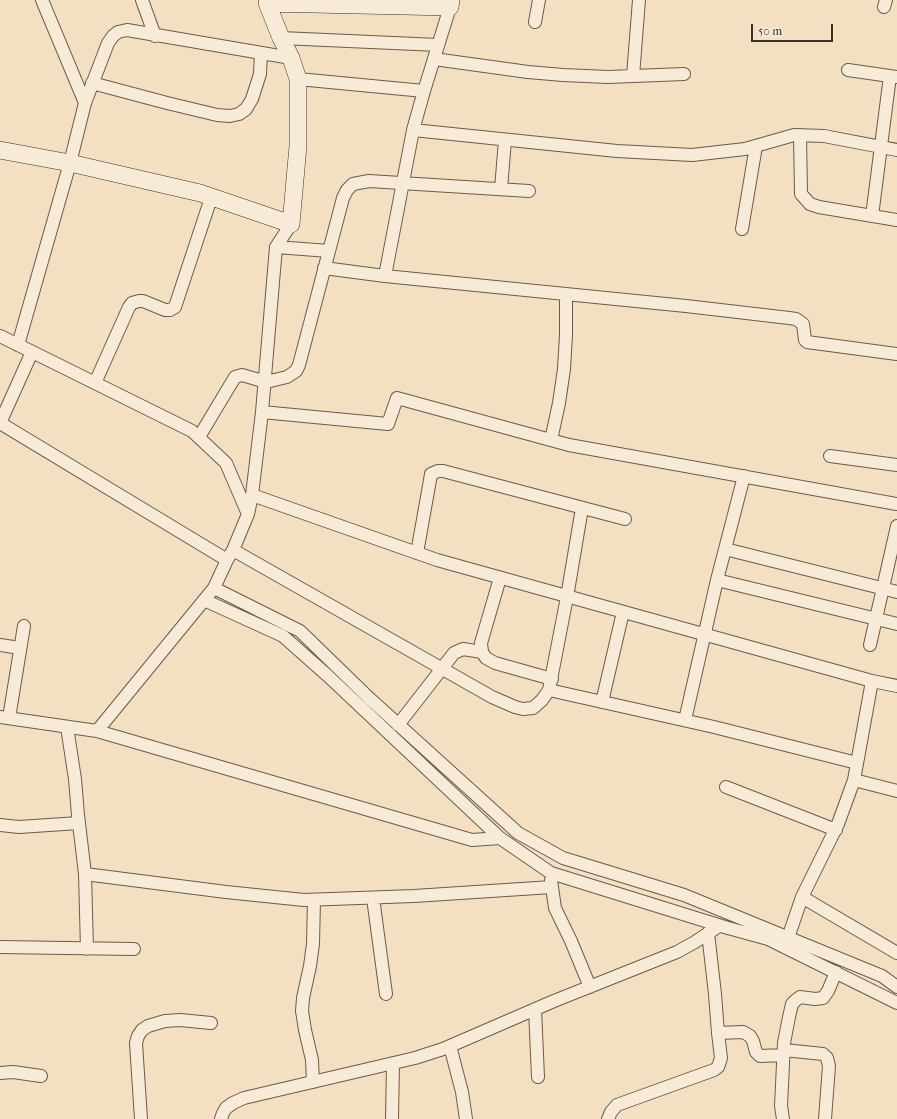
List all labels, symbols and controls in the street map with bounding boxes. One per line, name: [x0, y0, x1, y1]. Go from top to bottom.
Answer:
scale bar: [753, 16, 835, 42]
text: 50 m: [758, 24, 782, 38]

